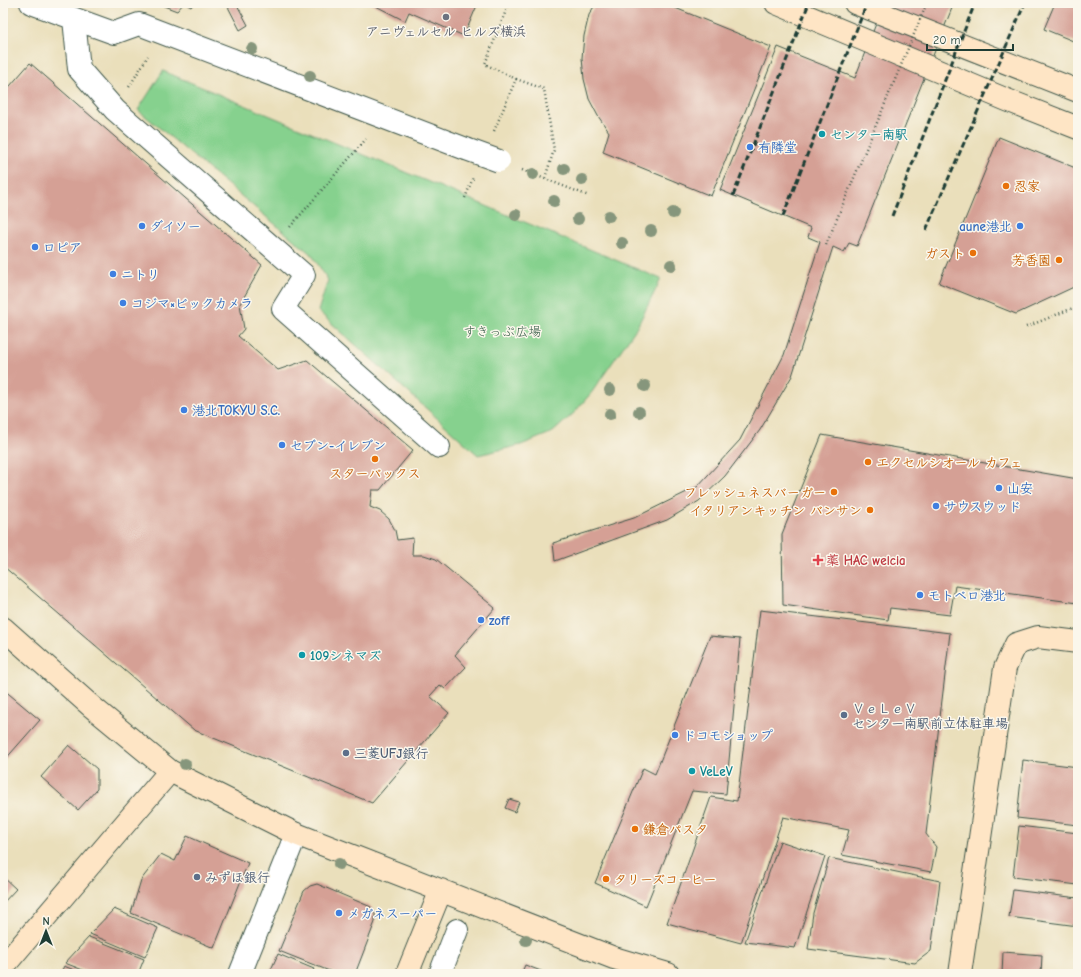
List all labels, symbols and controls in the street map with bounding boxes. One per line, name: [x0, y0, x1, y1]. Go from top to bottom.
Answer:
marker: アニヴェルセル ヒルズ横浜: [441, 12, 451, 22]
place label: アニヴェルセル ヒルズ横浜: [366, 24, 526, 39]
scale bar: [927, 26, 1013, 52]
text: 20 m: [933, 33, 961, 47]
place label: センター南駅: [830, 127, 908, 142]
marker: センター南駅: [817, 129, 827, 139]
place label: 有隣堂: [758, 140, 797, 155]
marker: 有隣堂: [745, 142, 755, 152]
place label: 忍家: [1014, 179, 1040, 194]
marker: 忍家: [1001, 181, 1011, 191]
place label: ダイソー: [150, 219, 201, 234]
place label: aune港北: [959, 219, 1012, 234]
marker: ダイソー: [137, 221, 147, 231]
marker: aune港北: [1015, 221, 1025, 231]
place label: ロピア: [43, 240, 82, 255]
marker: ロピア: [30, 242, 40, 252]
place label: ガスト: [925, 246, 965, 261]
marker: ガスト: [968, 248, 978, 258]
place label: 芳香園: [1012, 253, 1051, 268]
marker: 芳香園: [1054, 255, 1064, 265]
place label: ニトリ: [121, 267, 160, 282]
marker: ニトリ: [108, 269, 118, 279]
place label: コジマ×ビックカメラ: [131, 296, 253, 311]
marker: コジマ×ビックカメラ: [118, 298, 128, 308]
park label: すきっぷ広場: [463, 324, 541, 339]
place label: 港北TOKYU S.C.: [192, 403, 280, 418]
marker: 港北TOKYU S.C.: [179, 405, 189, 415]
place label: セブン-イレブン: [290, 438, 386, 453]
marker: セブン-イレブン: [277, 440, 287, 450]
marker: スターバックス: [370, 454, 380, 464]
place label: エクセルシオール カフェ: [876, 455, 1023, 470]
marker: エクセルシオール カフェ: [863, 457, 873, 467]
place label: スターバックス: [329, 466, 421, 481]
place label: 山安: [1007, 481, 1033, 496]
marker: 山安: [994, 483, 1004, 493]
place label: フレッシュネスバーガー: [684, 485, 826, 500]
marker: フレッシュネスバーガー: [829, 487, 839, 497]
place label: サウスウッド: [944, 499, 1021, 514]
marker: サウスウッド: [931, 501, 941, 511]
place label: イタリアンキッチン バンサン: [689, 503, 862, 518]
marker: イタリアンキッチン バンサン: [865, 505, 875, 515]
place label: 薬 HAC welcia: [826, 553, 906, 568]
marker: 薬 HAC welcia: [813, 555, 823, 565]
place label: モトベロ港北: [928, 588, 1006, 603]
marker: モトベロ港北: [915, 590, 925, 600]
place label: zoff: [489, 613, 510, 628]
marker: zoff: [476, 615, 486, 625]
place label: 109シネマズ: [310, 648, 381, 663]
marker: 109シネマズ: [297, 650, 307, 660]
place label: ＶｅＬｅＶ センター南駅前立体駐車場: [852, 701, 1008, 731]
marker: ＶｅＬｅＶ センター南駅前立体駐車場: [839, 710, 849, 720]
place label: ドコモショップ: [683, 728, 773, 743]
marker: ドコモショップ: [670, 730, 680, 740]
place label: 三菱UFJ銀行: [354, 746, 428, 761]
marker: 三菱UFJ銀行: [341, 748, 351, 758]
place label: VeLeV: [700, 764, 733, 779]
marker: VeLeV: [687, 766, 697, 776]
place label: 鎌倉パスタ: [643, 822, 708, 837]
marker: 鎌倉パスタ: [630, 824, 640, 834]
place label: みずほ銀行: [205, 870, 270, 885]
marker: みずほ銀行: [192, 872, 202, 882]
place label: タリーズコーヒー: [614, 872, 716, 887]
marker: タリーズコーヒー: [601, 874, 611, 884]
place label: メガネスーパー: [347, 906, 437, 921]
marker: メガネスーパー: [334, 908, 344, 918]
north arrow: [26, 911, 66, 951]
text: N: [42, 915, 50, 928]

